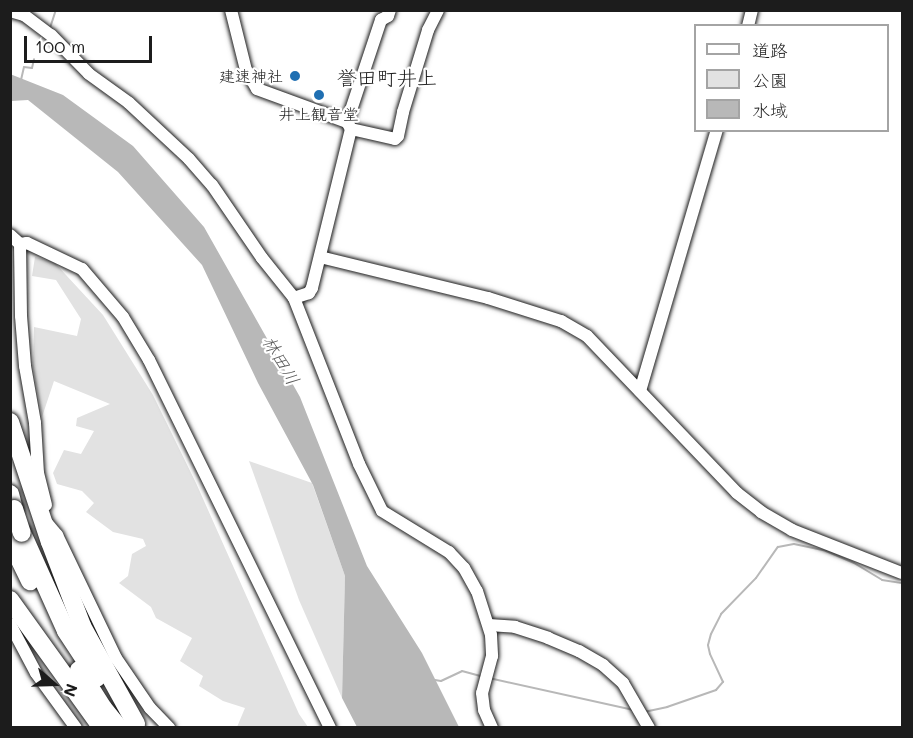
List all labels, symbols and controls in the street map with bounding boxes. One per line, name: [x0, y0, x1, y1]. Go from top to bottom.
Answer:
scale bar: [27, 24, 154, 62]
legend: [694, 24, 889, 132]
text: 100 m: [35, 34, 85, 58]
text: 道路: [752, 38, 788, 62]
district label: 誉田町井上: [337, 65, 437, 89]
place label: 建速神社: [219, 66, 283, 86]
text: 公園: [752, 68, 788, 92]
marker: 建速神社: [288, 69, 302, 83]
marker: 井上観音堂: [312, 88, 326, 102]
text: 水域: [752, 98, 788, 122]
place label: 井上観音堂: [279, 104, 359, 124]
water label: 林田川: [258, 331, 304, 389]
north arrow: [24, 654, 84, 714]
text: N: [59, 681, 83, 700]

